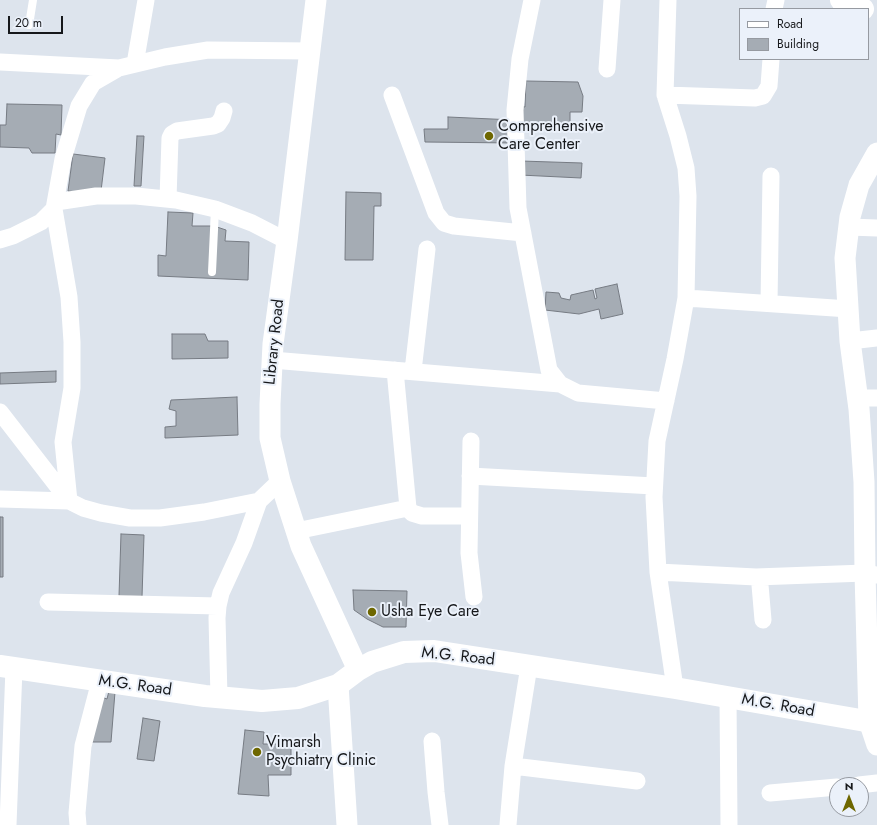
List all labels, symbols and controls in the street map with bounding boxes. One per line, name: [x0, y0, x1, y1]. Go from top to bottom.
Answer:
scale bar: [10, 8, 65, 34]
legend: [739, 8, 869, 60]
text: 20 m: [15, 14, 42, 32]
text: Road: [777, 15, 803, 33]
text: Building: [777, 35, 819, 53]
place label: Comprehensive Care Center: [498, 117, 603, 155]
marker: Comprehensive Care Center: [483, 130, 495, 142]
street label: Library Road: [261, 298, 289, 386]
place label: Usha Eye Care: [381, 602, 479, 622]
marker: Usha Eye Care: [366, 606, 378, 618]
street label: M.G. Road: [420, 644, 496, 670]
street label: M.G. Road: [97, 671, 173, 701]
street label: M.G. Road: [740, 690, 816, 722]
place label: Vimarsh Psychiatry Clinic: [266, 733, 376, 771]
marker: Vimarsh Psychiatry Clinic: [251, 746, 263, 758]
north arrow: [829, 777, 869, 817]
text: N: [845, 778, 853, 794]

